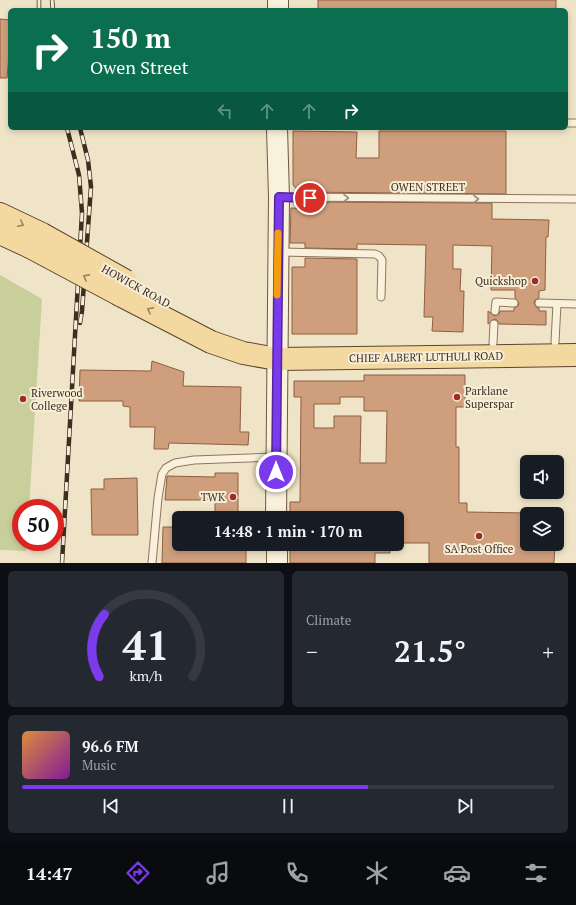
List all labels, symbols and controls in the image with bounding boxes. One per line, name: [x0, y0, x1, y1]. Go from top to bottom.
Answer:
text: 150 m: [90, 19, 171, 56]
icon: right: [24, 24, 76, 76]
text: Owen Street: [90, 55, 188, 79]
icon: left: [214, 100, 236, 122]
icon: ahead: [256, 100, 278, 122]
icon: ahead: [298, 100, 320, 122]
icon: right: [340, 100, 362, 122]
street label: OWEN STREET: [391, 180, 465, 194]
pin: [293, 181, 327, 215]
icon: arrive: [299, 187, 321, 209]
one-way arrow: [343, 194, 349, 202]
one-way arrow: [473, 195, 479, 203]
one-way arrow: [17, 219, 24, 227]
street label: HOWICK ROAD: [99, 261, 173, 311]
one-way arrow: [82, 274, 90, 281]
place label: Quickshop: [475, 274, 527, 288]
marker: Quickshop: [530, 276, 540, 286]
one-way arrow: [147, 308, 154, 315]
street label: CHIEF ALBERT LUTHULI ROAD: [349, 349, 503, 365]
place label: Parklane Superspar: [465, 384, 515, 411]
place label: Riverwood College: [31, 386, 83, 413]
marker: Parklane Superspar: [452, 392, 462, 402]
marker: Riverwood College: [18, 394, 28, 404]
position arrow: [255, 451, 297, 493]
map controls: [520, 455, 564, 551]
button: sound: [520, 455, 564, 499]
place label: TWK: [201, 490, 226, 504]
marker: TWK: [228, 492, 238, 502]
speed limit sign: 50: [12, 499, 64, 551]
button: layers: [520, 507, 564, 551]
text: 14:48 · 1 min · 170 m: [214, 521, 362, 541]
marker: SA Post Office: [474, 531, 484, 541]
place label: SA Post Office: [445, 542, 514, 556]
text: Climate: [306, 611, 351, 629]
text: 41: [122, 617, 170, 672]
text: 21.5°: [394, 631, 466, 671]
text: −: [306, 637, 318, 666]
text: +: [542, 637, 554, 666]
text: km/h: [130, 666, 163, 685]
text: 96.6 FM: [82, 736, 139, 756]
text: Music: [82, 756, 116, 774]
icon: previous: [100, 795, 122, 817]
icon: pause: [277, 795, 299, 817]
icon: next: [454, 795, 476, 817]
icon: directions: [124, 859, 152, 887]
icon: music: [204, 859, 232, 887]
icon: phone: [283, 859, 311, 887]
icon: climate: [363, 859, 391, 887]
icon: car: [443, 859, 471, 887]
icon: filters: [522, 859, 550, 887]
text: 14:47: [26, 861, 73, 885]

